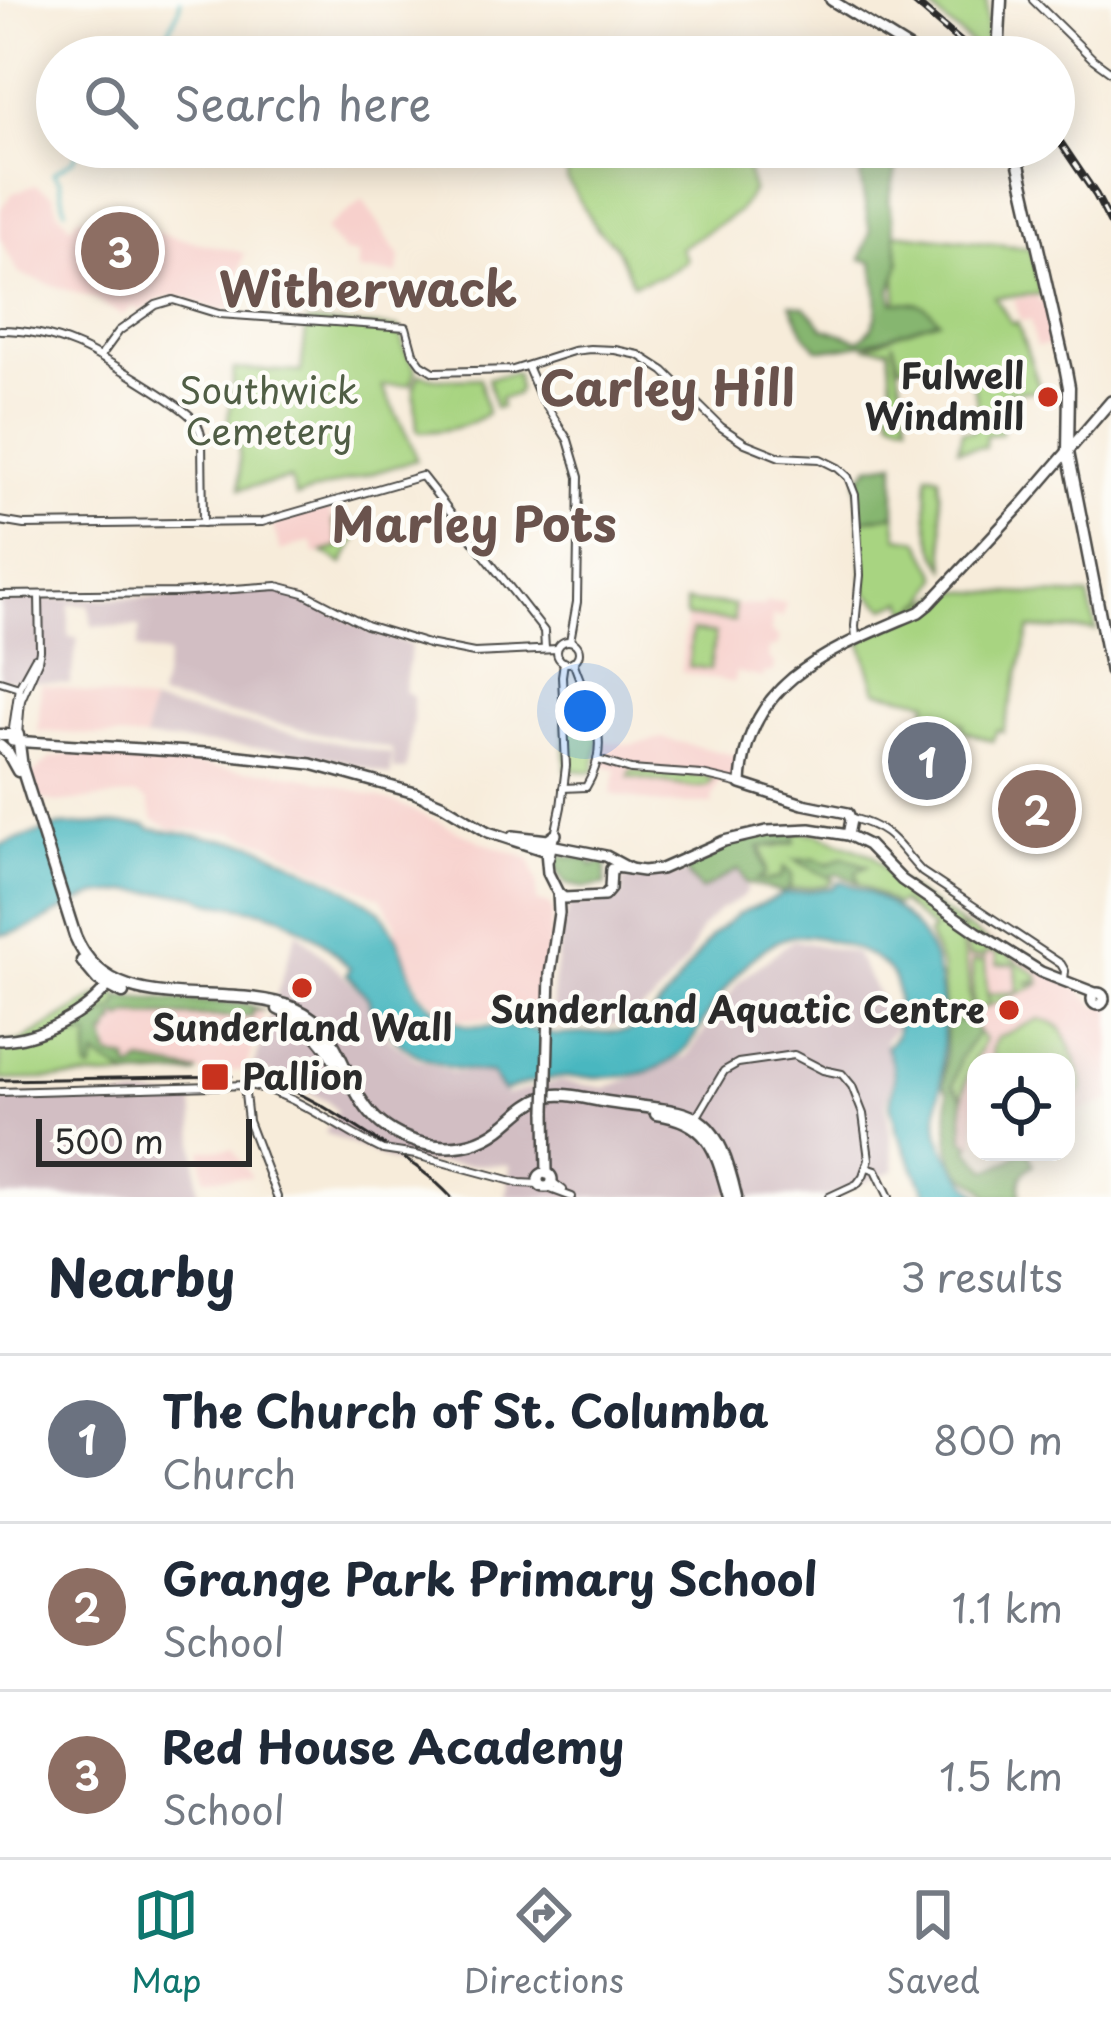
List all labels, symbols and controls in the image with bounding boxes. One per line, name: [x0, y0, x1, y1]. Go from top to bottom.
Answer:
search box: [36, 36, 1075, 168]
text: Search here: [174, 68, 431, 136]
icon: search: [78, 69, 144, 135]
pin: 3: [81, 206, 159, 296]
district label: Witherwack: [219, 251, 517, 323]
place label: Fulwell Windmill: [864, 347, 1024, 442]
district label: Carley Hill: [539, 350, 795, 422]
park label: Southwick Cemetery: [179, 362, 359, 457]
marker: Fulwell Windmill: [1035, 384, 1061, 410]
district label: Marley Pots: [331, 486, 617, 558]
your location: [555, 681, 615, 741]
pin: 1: [888, 716, 966, 806]
pin: 2: [998, 764, 1076, 854]
marker: Sunderland Wall: [289, 975, 315, 1001]
place label: Sunderland Aquatic Centre: [490, 981, 985, 1035]
marker: Sunderland Aquatic Centre: [996, 997, 1022, 1023]
place label: Sunderland Wall: [152, 999, 452, 1053]
place label: Pallion: [242, 1048, 364, 1102]
map controls: [967, 1053, 1075, 1161]
button: locate: [967, 1053, 1075, 1161]
marker: Pallion: [199, 1061, 231, 1093]
scale bar: [36, 1113, 252, 1166]
text: 500 m: [54, 1115, 164, 1165]
text: Nearby: [48, 1237, 235, 1314]
text: 3 results: [900, 1246, 1063, 1305]
text: The Church of St. Columba: [162, 1375, 769, 1443]
text: 1: [78, 1409, 96, 1468]
text: 800 m: [933, 1409, 1063, 1468]
text: Church: [162, 1443, 296, 1502]
text: Grange Park Primary School: [162, 1543, 817, 1611]
text: 2: [73, 1577, 101, 1636]
text: 1.1 km: [952, 1577, 1063, 1636]
text: School: [162, 1611, 285, 1670]
text: Red House Academy: [162, 1711, 624, 1779]
text: 3: [74, 1745, 100, 1804]
text: 1.5 km: [939, 1745, 1063, 1804]
text: School: [162, 1779, 285, 1838]
tab: Map: [131, 1882, 202, 2004]
tab: Directions: [464, 1882, 624, 2004]
tab: Saved: [886, 1882, 980, 2004]

